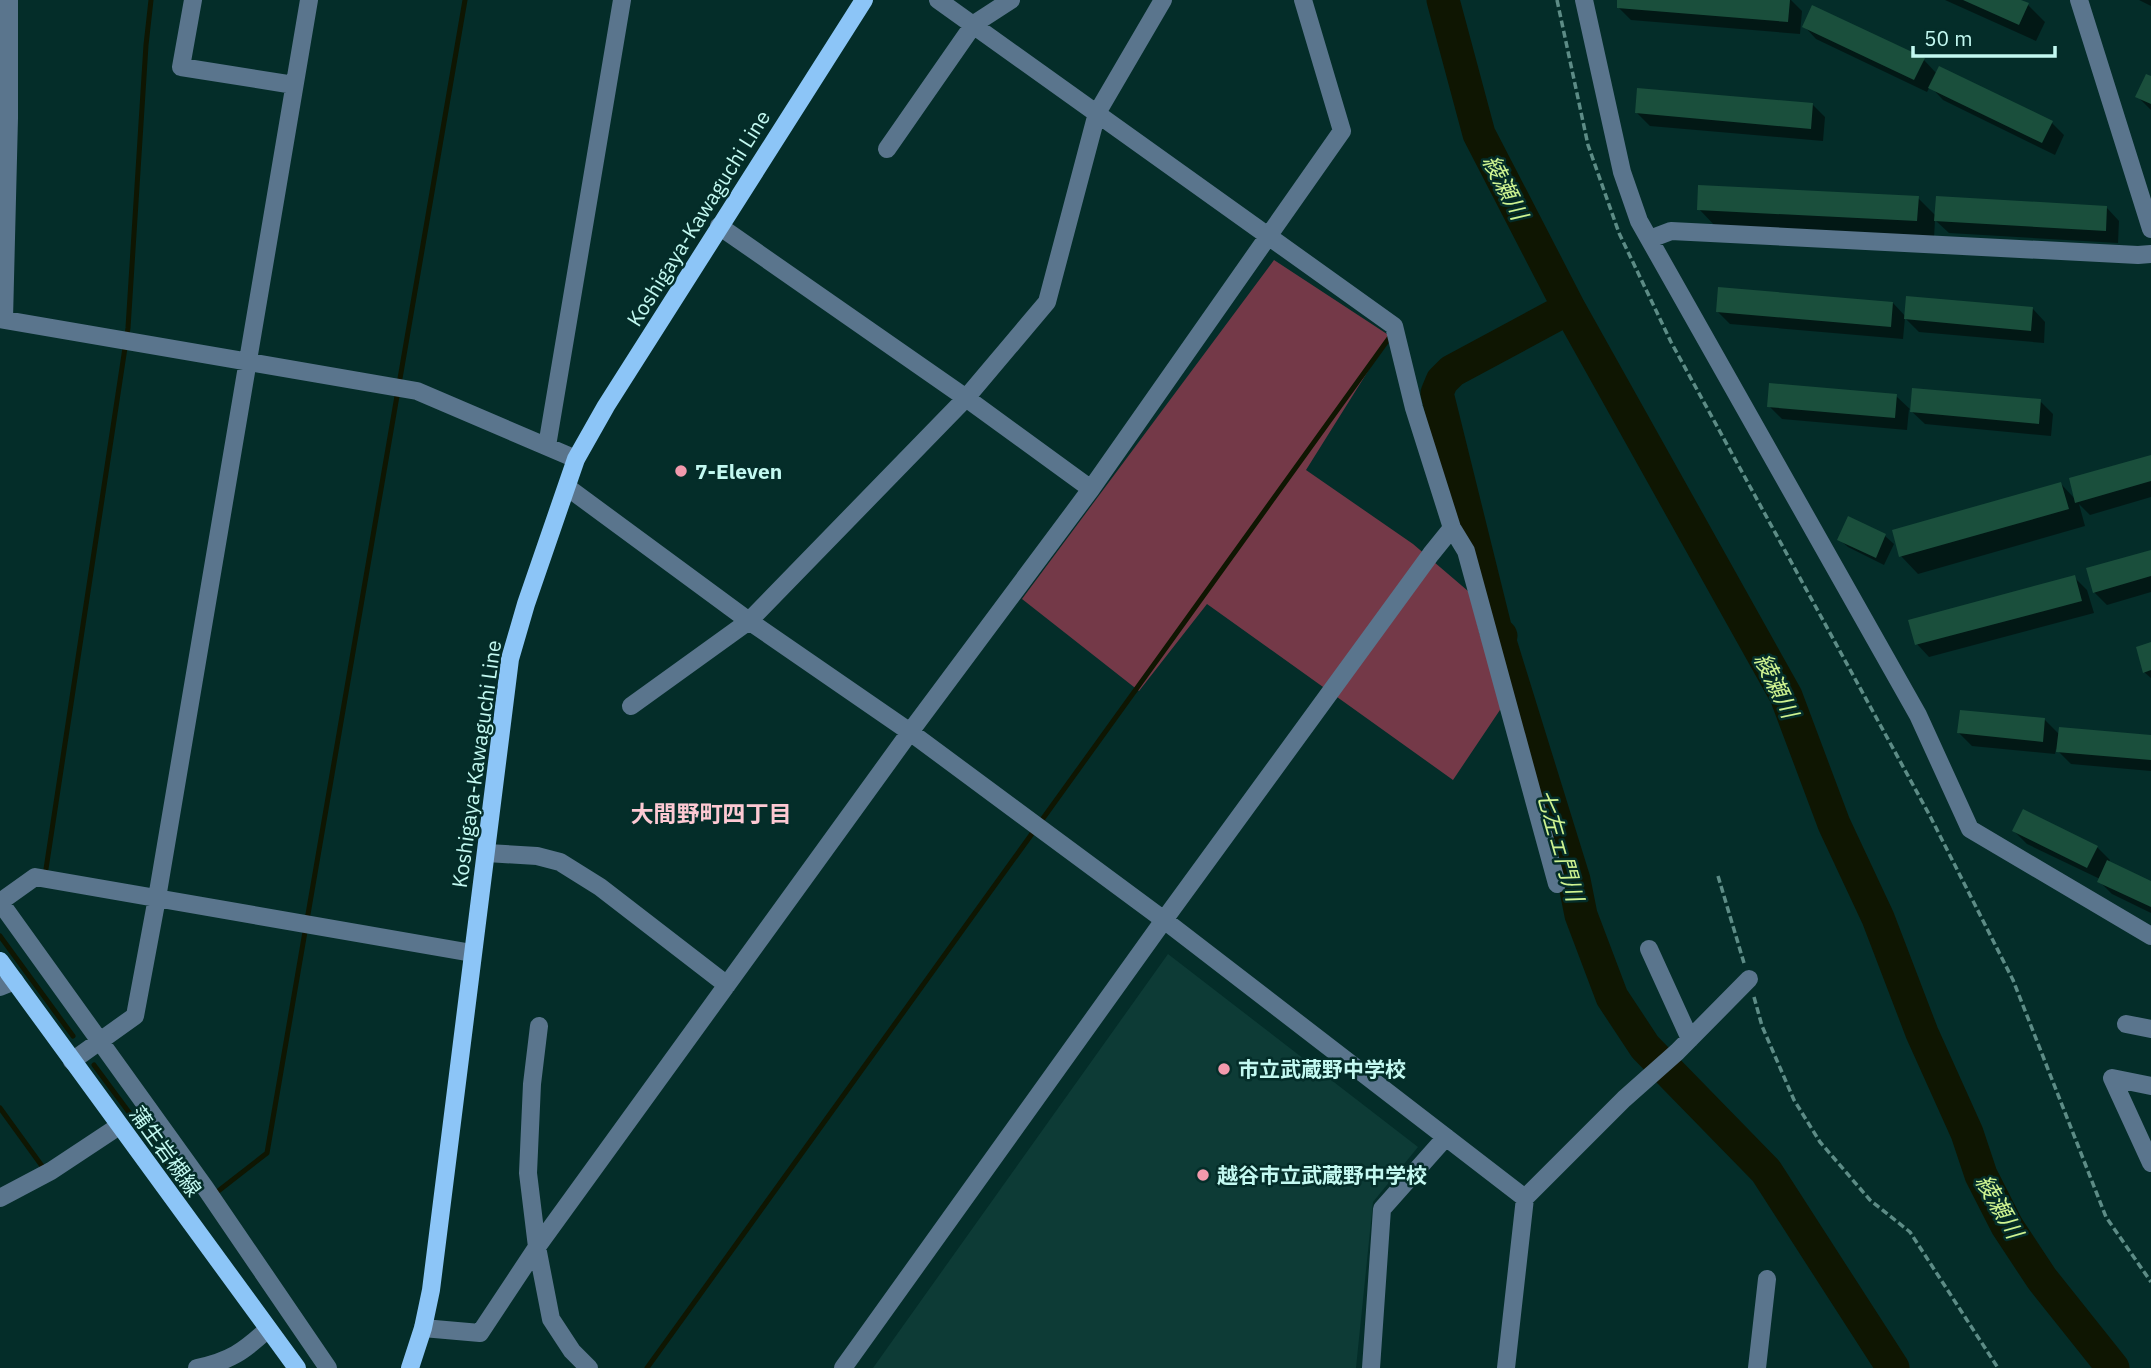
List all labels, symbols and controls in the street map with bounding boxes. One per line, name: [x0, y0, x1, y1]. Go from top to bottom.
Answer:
scale bar: [1913, 14, 2055, 58]
text: 50 m: [1924, 24, 1973, 52]
street label: Koshigaya-Kawaguchi Line: [620, 105, 776, 331]
water label: 綾瀬川: [1477, 149, 1536, 227]
place label: 7-Eleven: [695, 457, 782, 485]
marker: 7-Eleven: [673, 463, 689, 479]
street label: Koshigaya-Kawaguchi Line: [445, 638, 507, 890]
water label: 綾瀬川: [1748, 647, 1807, 725]
water label: 七左ェ門川: [1531, 786, 1592, 907]
district label: 大間野町四丁目: [631, 798, 792, 828]
place label: 市立武蔵野中学校: [1238, 1055, 1406, 1083]
marker: 市立武蔵野中学校: [1216, 1061, 1232, 1077]
street label: 蒲生岩槻線: [124, 1100, 208, 1202]
place label: 越谷市立武蔵野中学校: [1217, 1161, 1427, 1189]
marker: 越谷市立武蔵野中学校: [1195, 1167, 1211, 1183]
water label: 綾瀬川: [1970, 1169, 2032, 1246]

